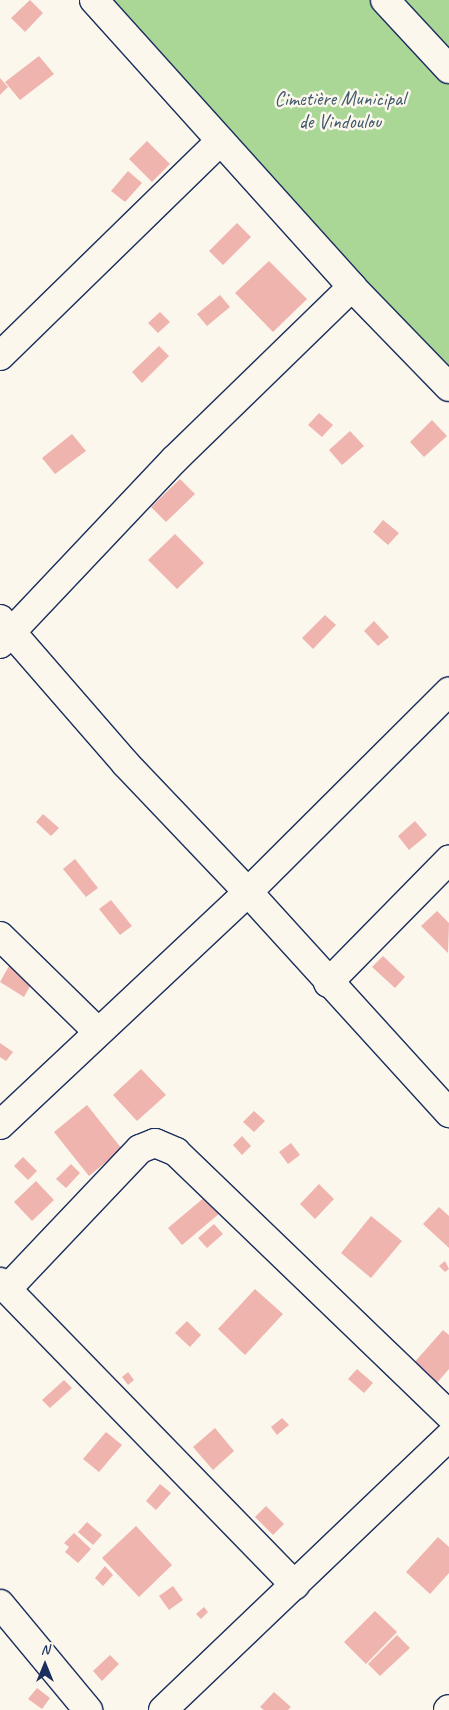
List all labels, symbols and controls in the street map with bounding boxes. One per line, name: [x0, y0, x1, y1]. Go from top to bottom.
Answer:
park label: Cimetière Municipal de Vindoulou: [274, 87, 406, 134]
north arrow: [20, 1640, 70, 1690]
text: N: [41, 1641, 49, 1658]

